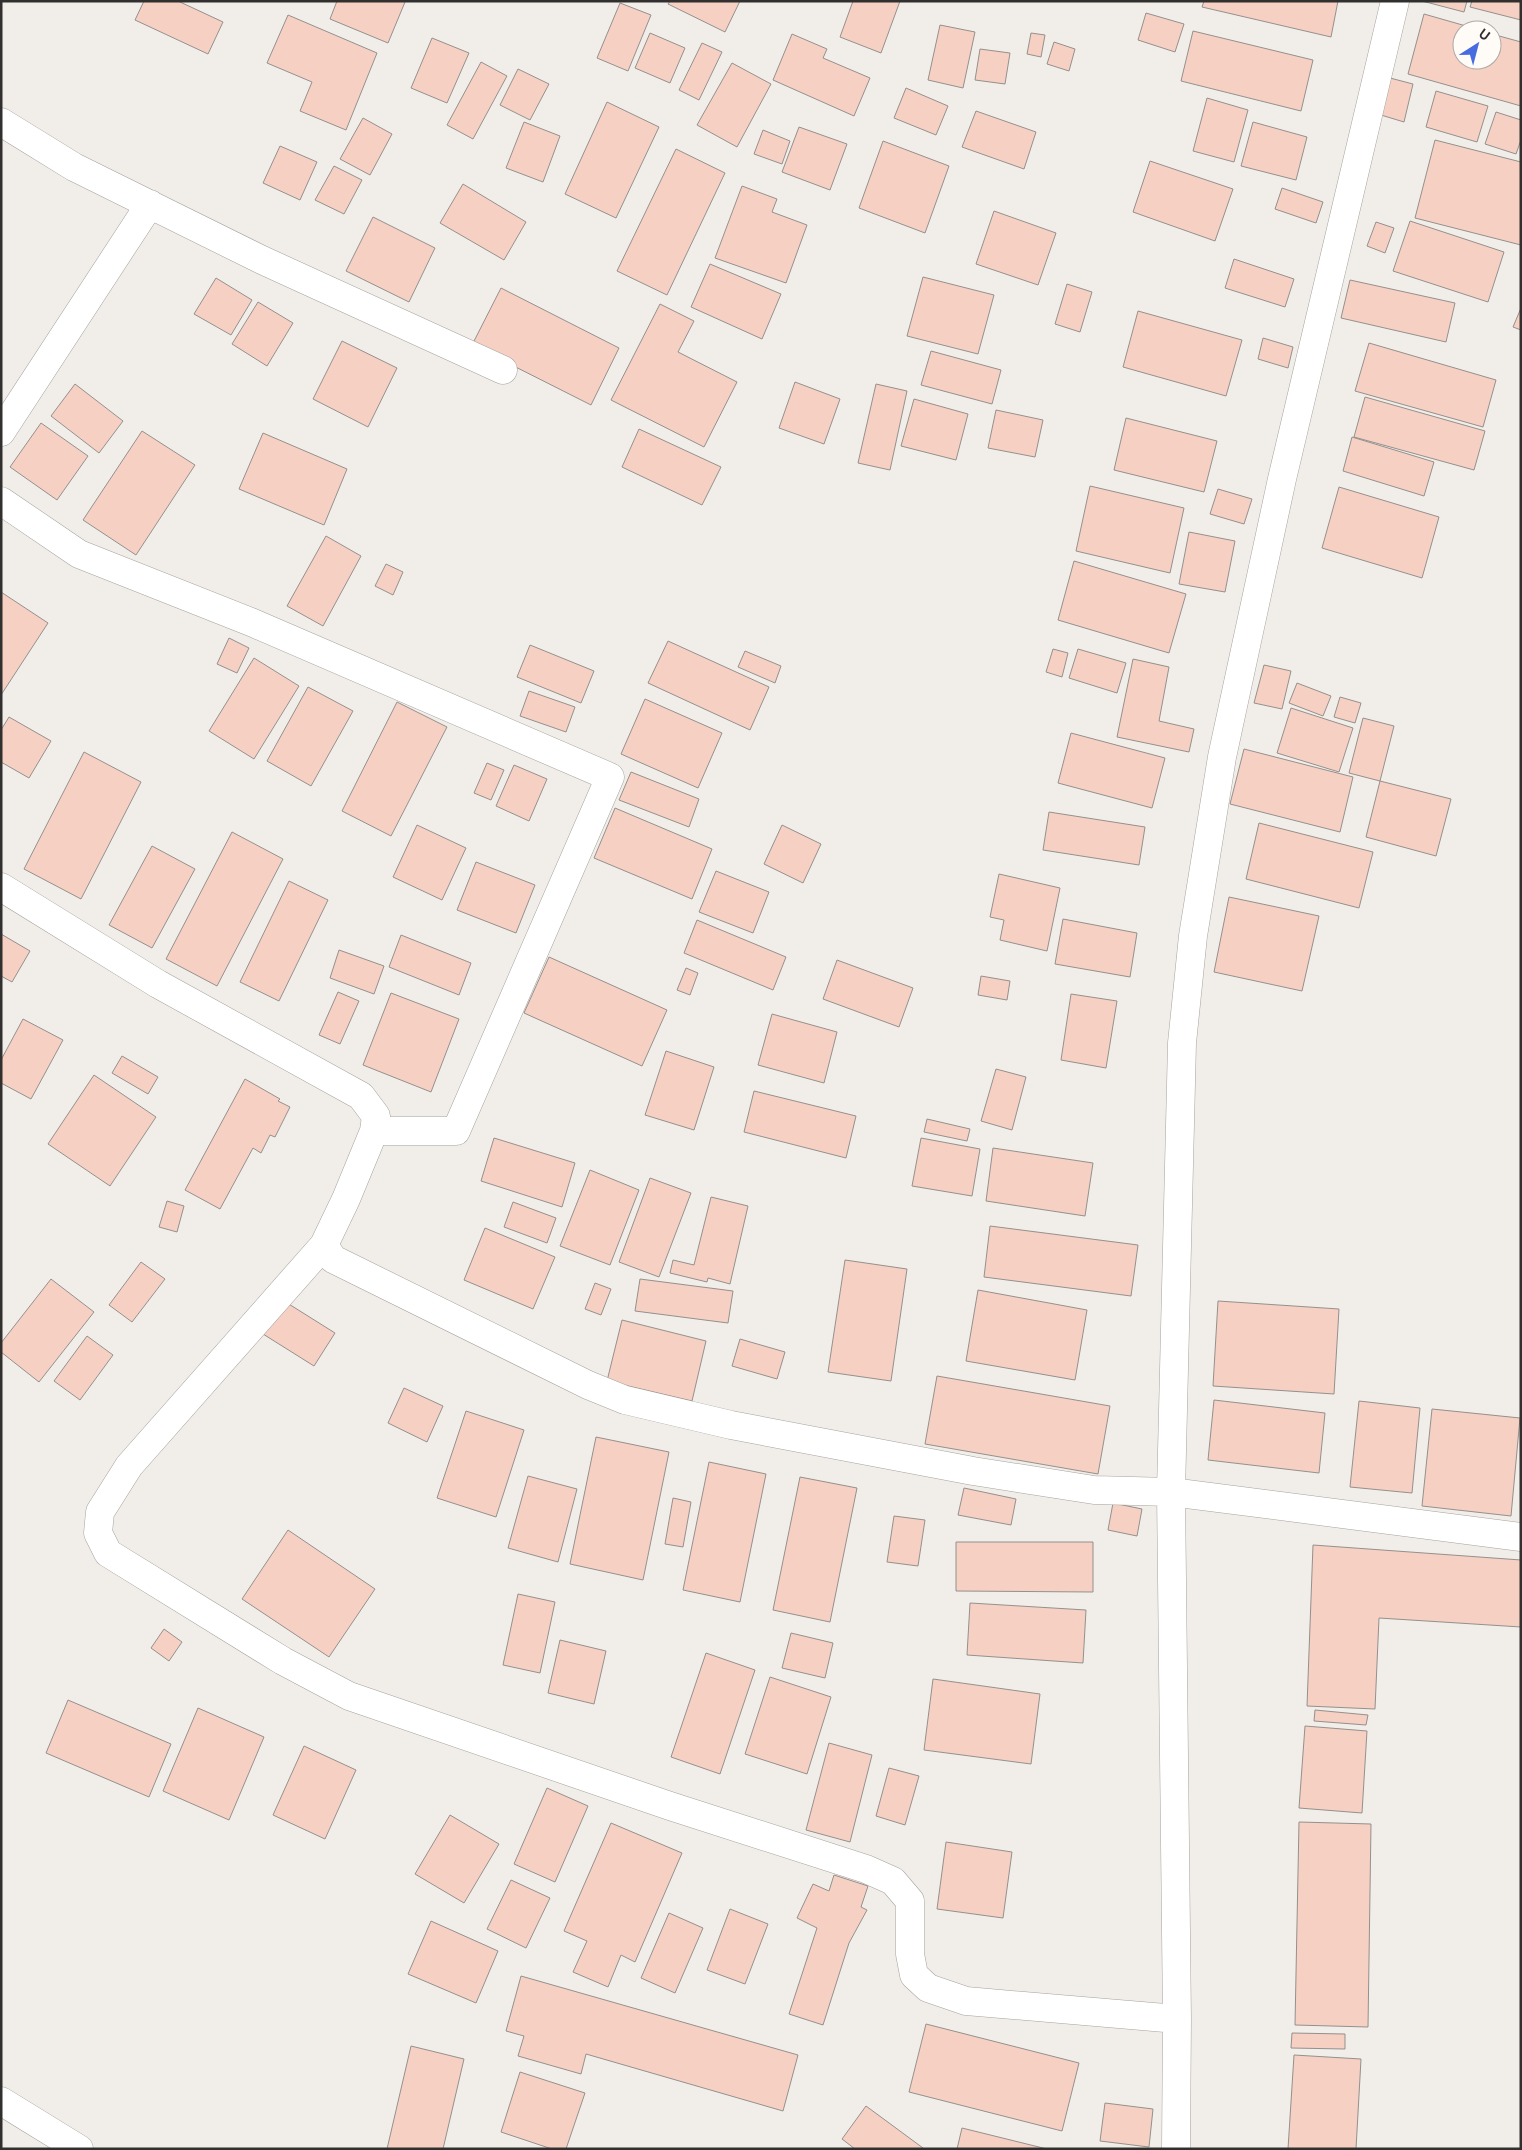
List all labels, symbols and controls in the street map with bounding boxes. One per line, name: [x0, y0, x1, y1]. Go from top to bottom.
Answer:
north arrow: [1452, 20, 1502, 70]
text: U: [1475, 24, 1494, 45]

